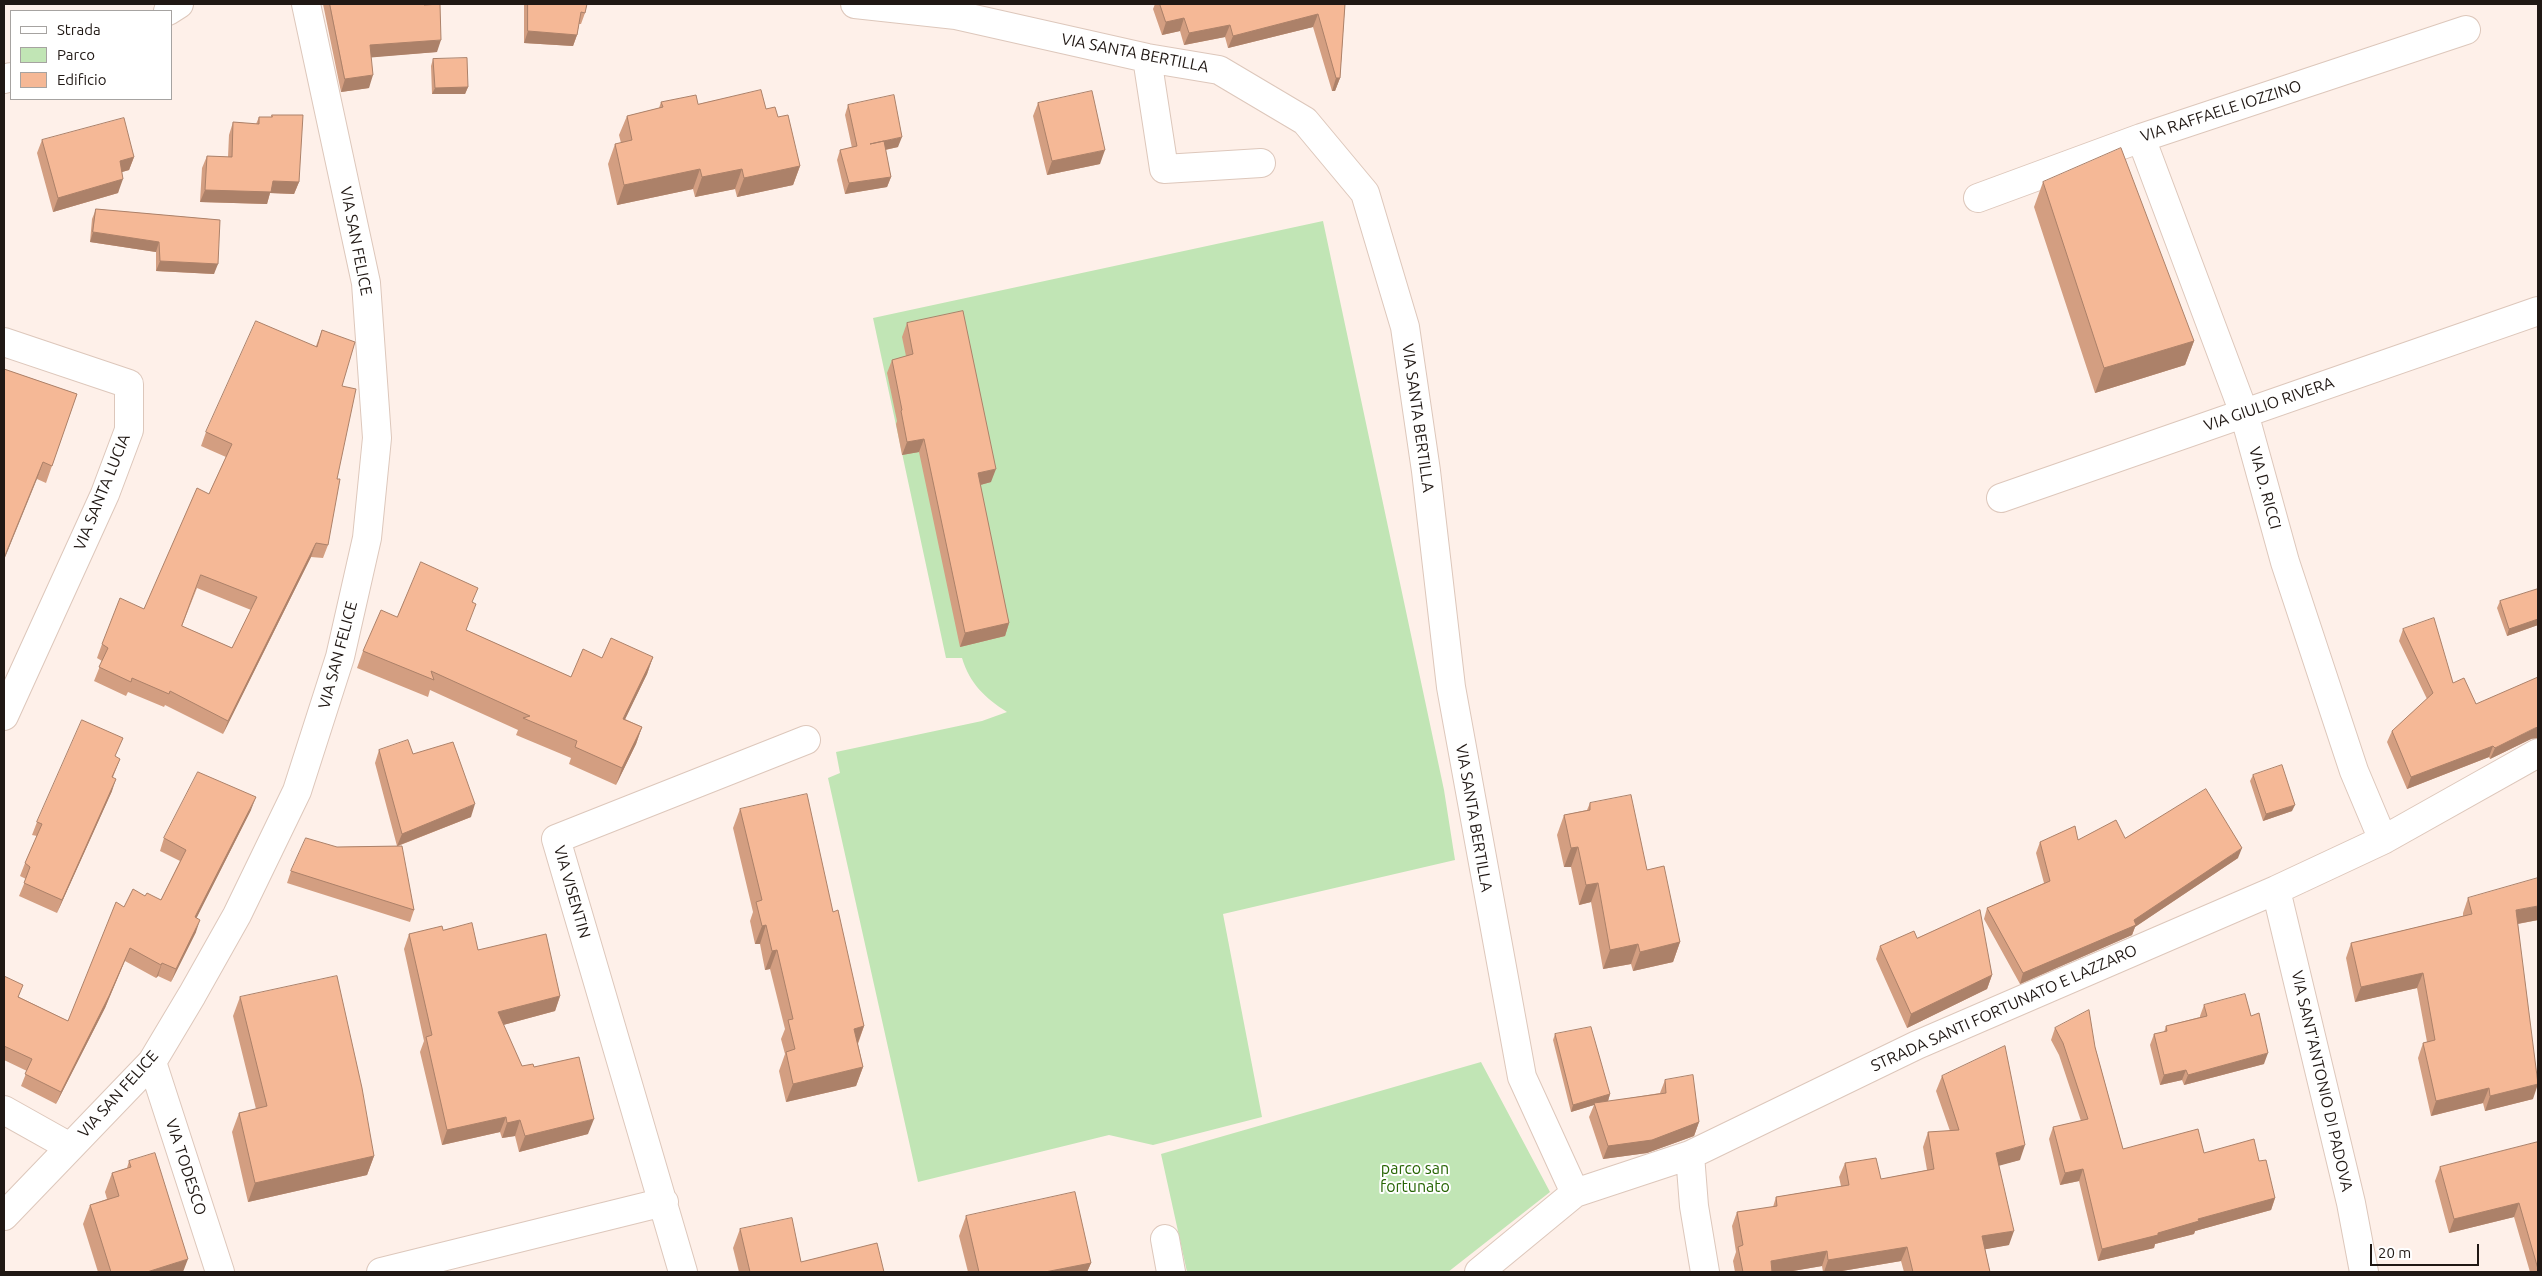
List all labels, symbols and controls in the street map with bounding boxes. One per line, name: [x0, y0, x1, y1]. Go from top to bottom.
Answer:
legend: [10, 10, 172, 100]
text: Strada: [57, 21, 101, 38]
street label: VIA SANTA BERTILLA: [1060, 29, 1210, 77]
text: Parco: [57, 46, 95, 63]
text: Edificio: [57, 71, 106, 88]
street label: VIA RAFFAELE IOZZINO: [2138, 76, 2304, 146]
street label: VIA SAN FELICE: [336, 185, 376, 297]
street label: VIA SANTA BERTILLA: [1398, 342, 1438, 494]
street label: VIA GIULIO RIVERA: [2201, 373, 2337, 435]
street label: VIA SANTA LUCIA: [70, 431, 134, 553]
street label: VIA D. RICCI: [2245, 445, 2285, 531]
street label: VIA SAN FELICE: [314, 599, 362, 711]
street label: VIA SANTA BERTILLA: [1452, 743, 1496, 893]
street label: VIA VISENTIN: [550, 843, 594, 941]
street label: STRADA SANTI FORTUNATO E LAZZARO: [1868, 940, 2140, 1076]
street label: VIA SANT'ANTONIO DI PADOVA: [2287, 969, 2357, 1193]
street label: VIA SAN FELICE: [74, 1046, 162, 1142]
street label: VIA TODESCO: [161, 1116, 211, 1218]
park label: parco san fortunato: [1380, 1159, 1450, 1197]
scale bar: [2372, 1234, 2481, 1266]
text: 20 m: [2378, 1244, 2411, 1261]

